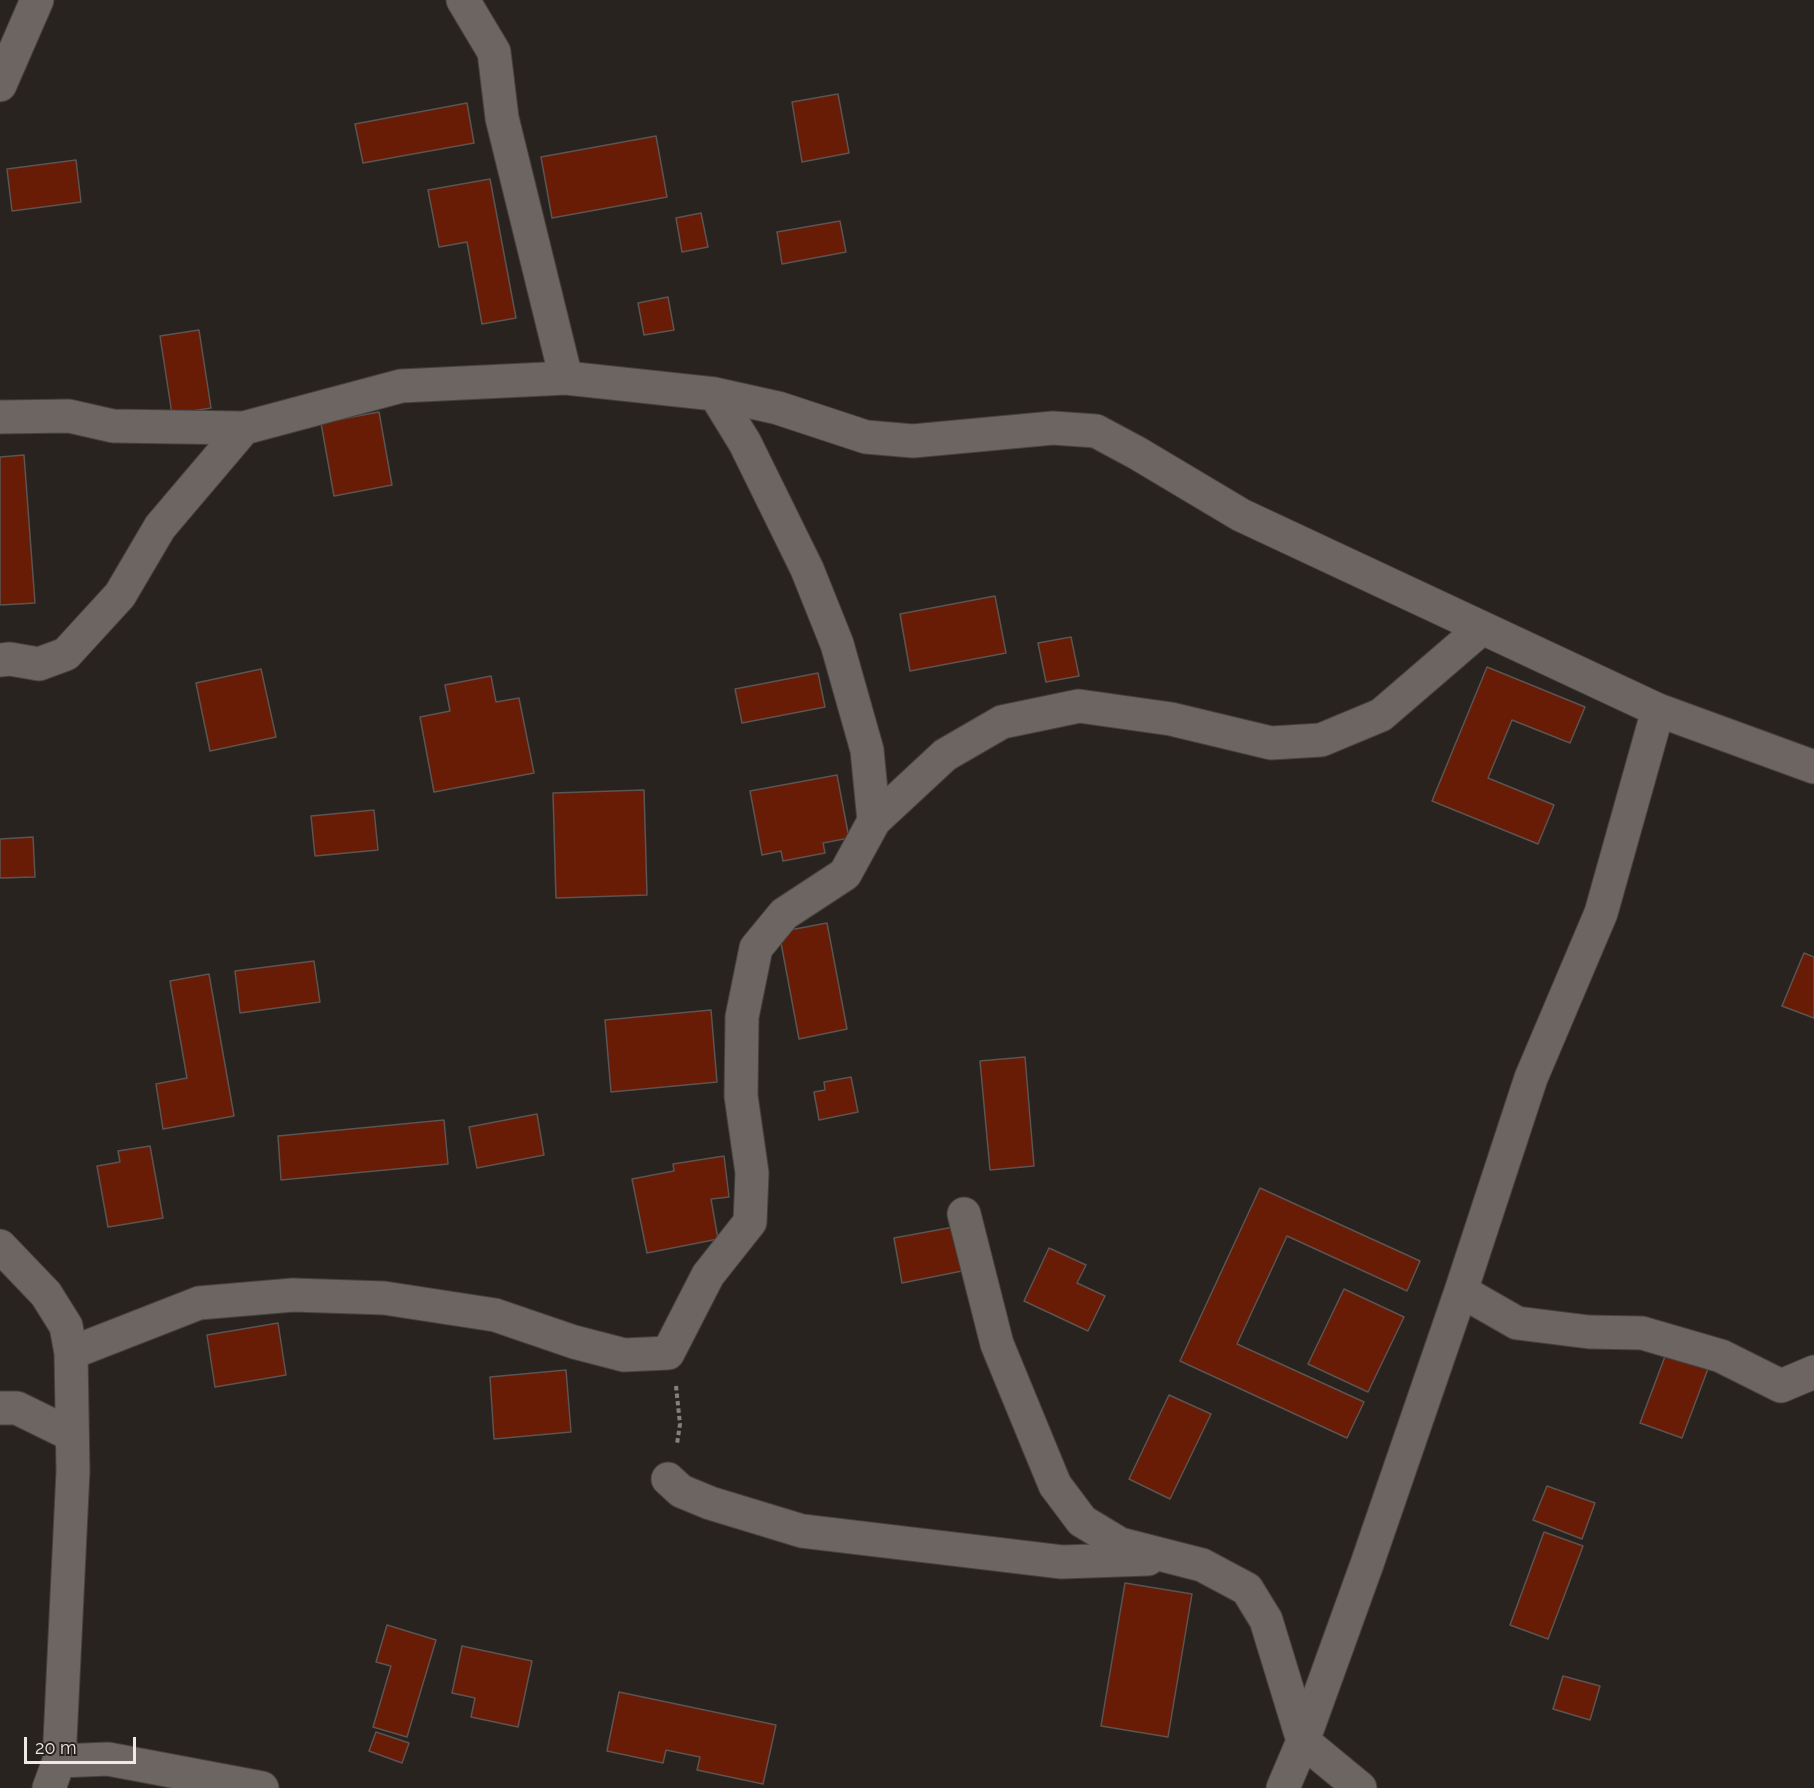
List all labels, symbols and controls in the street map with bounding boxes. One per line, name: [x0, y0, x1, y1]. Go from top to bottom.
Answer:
scale bar: [27, 1725, 140, 1763]
text: 20 m: [35, 1737, 77, 1758]

